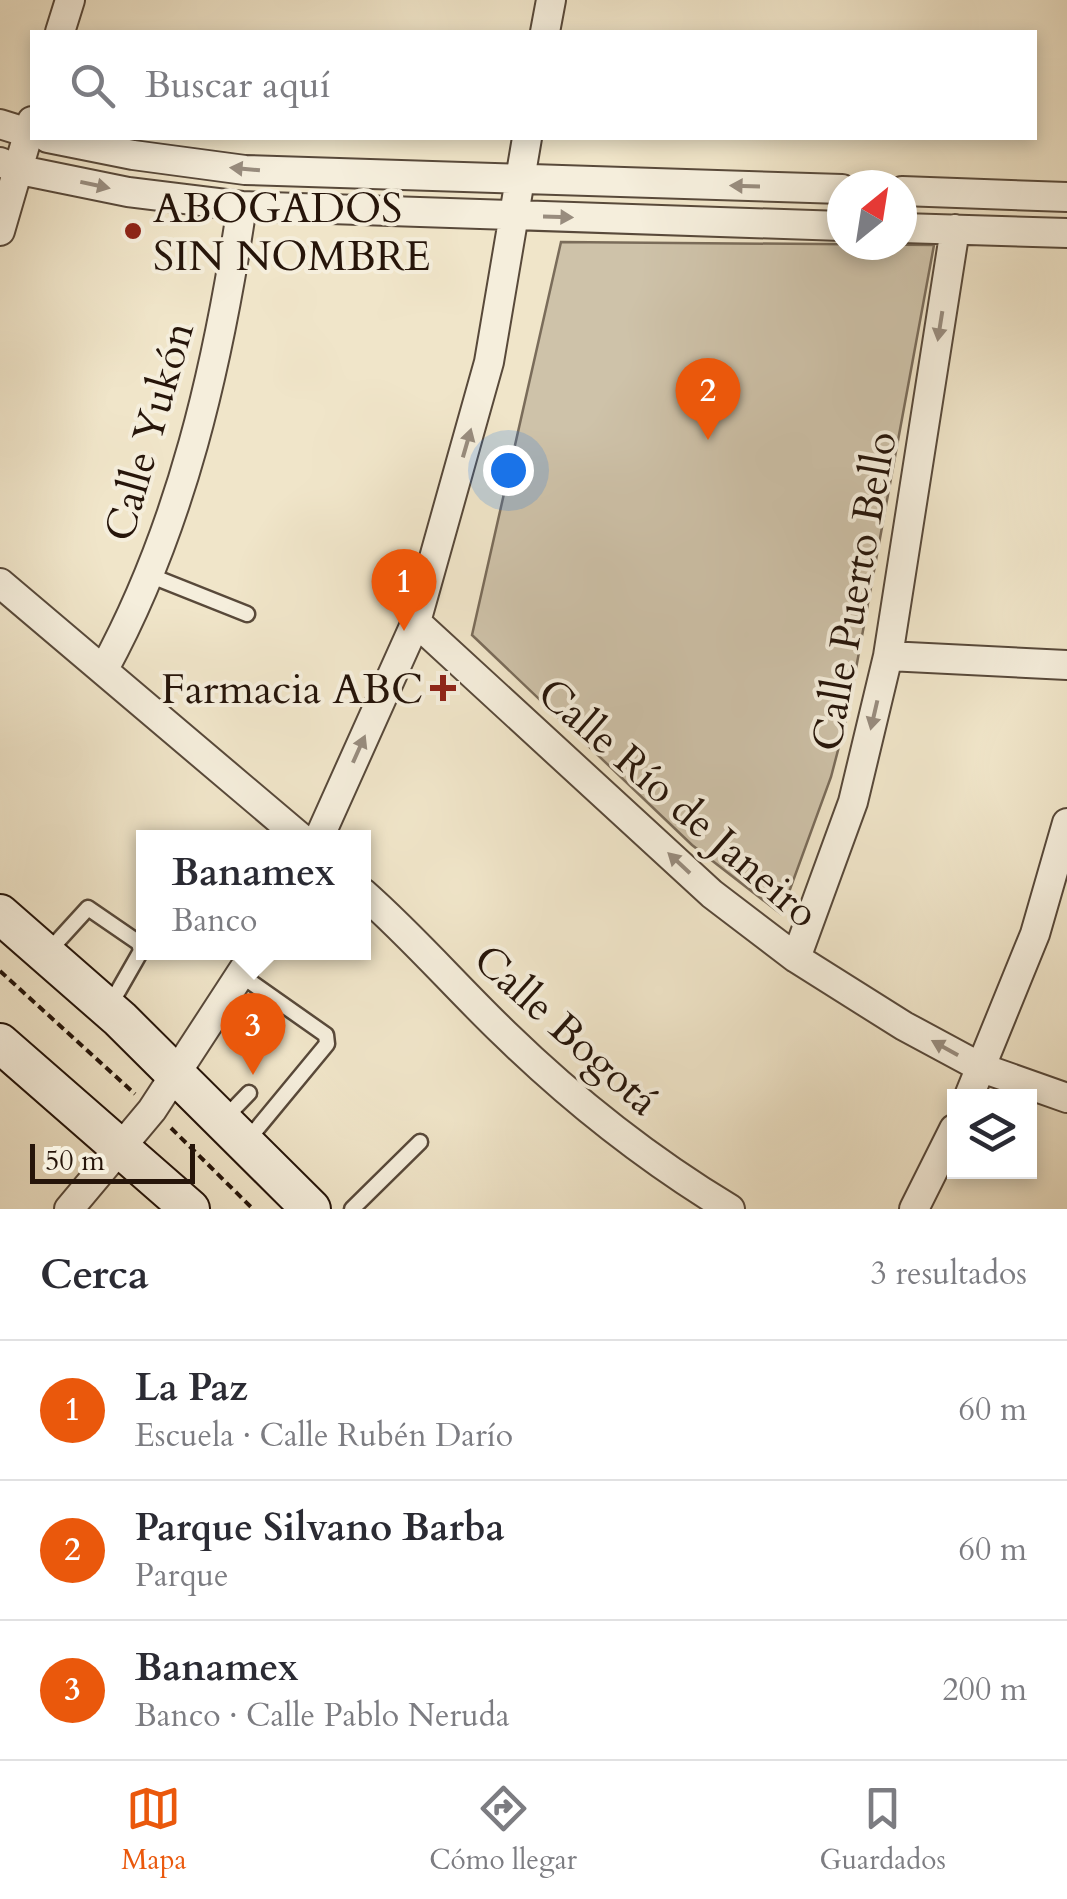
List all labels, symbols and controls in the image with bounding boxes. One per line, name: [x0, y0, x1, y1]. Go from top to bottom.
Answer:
search box: [30, 30, 1037, 140]
icon: search: [65, 58, 120, 113]
text: Buscar aquí: [145, 59, 331, 111]
one-way arrow: [228, 161, 260, 177]
north arrow: [827, 170, 917, 260]
one-way arrow: [79, 178, 110, 194]
one-way arrow: [728, 178, 760, 194]
place label: ABOGADOS SIN NOMBRE: [153, 180, 431, 285]
one-way arrow: [542, 209, 574, 225]
marker: ABOGADOS SIN NOMBRE: [122, 220, 144, 242]
one-way arrow: [931, 310, 947, 342]
street label: Calle Yukón: [91, 315, 208, 548]
pin: 2: [676, 358, 740, 440]
one-way arrow: [459, 427, 475, 458]
street label: Calle Puerto Bello: [798, 427, 911, 755]
your location: [483, 445, 534, 496]
pin: 1: [372, 548, 436, 631]
place label: Farmacia ABC: [161, 661, 423, 718]
street label: Calle Río de Janeiro: [525, 665, 831, 941]
marker: Farmacia ABC: [432, 677, 454, 699]
one-way arrow: [866, 700, 881, 731]
one-way arrow: [351, 734, 367, 764]
popup: [136, 830, 371, 960]
text: Banamex: [172, 847, 335, 899]
one-way arrow: [667, 852, 691, 875]
text: Banco: [172, 899, 257, 943]
street label: Calle Bogotá: [461, 932, 671, 1129]
pin: 3: [220, 992, 286, 1075]
one-way arrow: [930, 1040, 959, 1057]
map controls: [947, 1089, 1037, 1179]
button: layers: [947, 1089, 1037, 1179]
scale bar: [30, 1139, 195, 1184]
text: 50 m: [45, 1142, 105, 1180]
text: Cerca: [40, 1246, 149, 1303]
text: 3 resultados: [870, 1252, 1027, 1296]
text: La Paz: [135, 1362, 248, 1414]
text: 1: [64, 1388, 81, 1432]
text: 60 m: [959, 1388, 1027, 1432]
text: Escuela · Calle Rubén Darío: [135, 1414, 513, 1458]
text: Parque Silvano Barba: [135, 1502, 505, 1554]
text: 2: [64, 1528, 81, 1572]
text: 60 m: [959, 1528, 1027, 1572]
text: Parque: [135, 1554, 229, 1598]
text: Banamex: [135, 1642, 299, 1694]
text: 3: [64, 1668, 81, 1712]
text: 200 m: [942, 1668, 1027, 1712]
text: Banco · Calle Pablo Neruda: [135, 1694, 510, 1738]
tab: Mapa: [121, 1781, 187, 1879]
tab: Cómo llegar: [429, 1781, 577, 1879]
tab: Guardados: [820, 1781, 946, 1879]

